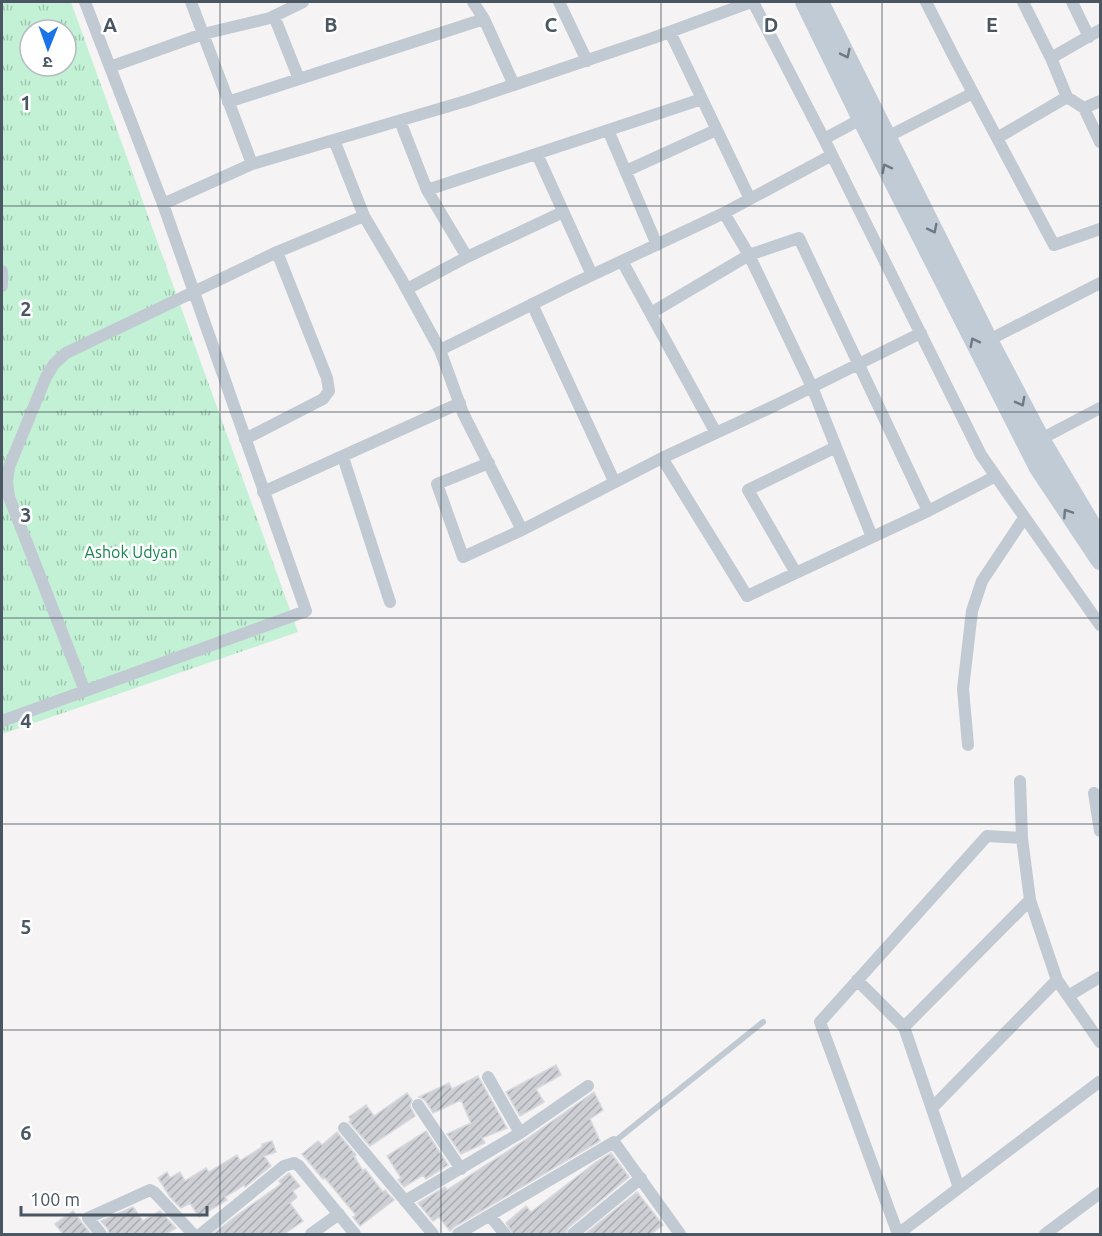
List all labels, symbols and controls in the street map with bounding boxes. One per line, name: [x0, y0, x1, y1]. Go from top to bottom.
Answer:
text: A: [103, 13, 117, 36]
text: B: [324, 13, 338, 36]
text: C: [545, 13, 558, 36]
text: D: [764, 13, 778, 36]
text: E: [986, 13, 998, 36]
north arrow: [18, 18, 78, 78]
one-way arrow: [839, 48, 851, 59]
text: उ: [42, 54, 53, 72]
text: 1: [20, 91, 32, 114]
one-way arrow: [881, 164, 893, 175]
one-way arrow: [926, 222, 937, 233]
text: 2: [20, 297, 32, 320]
one-way arrow: [970, 338, 981, 349]
one-way arrow: [1014, 396, 1025, 407]
text: 3: [20, 503, 32, 526]
one-way arrow: [1063, 509, 1075, 519]
park label: Ashok Udyan: [84, 543, 178, 561]
text: 4: [20, 709, 32, 732]
text: 5: [20, 915, 32, 938]
text: 6: [20, 1121, 32, 1144]
scale bar: [21, 1179, 207, 1217]
text: 100 m: [30, 1189, 80, 1209]

